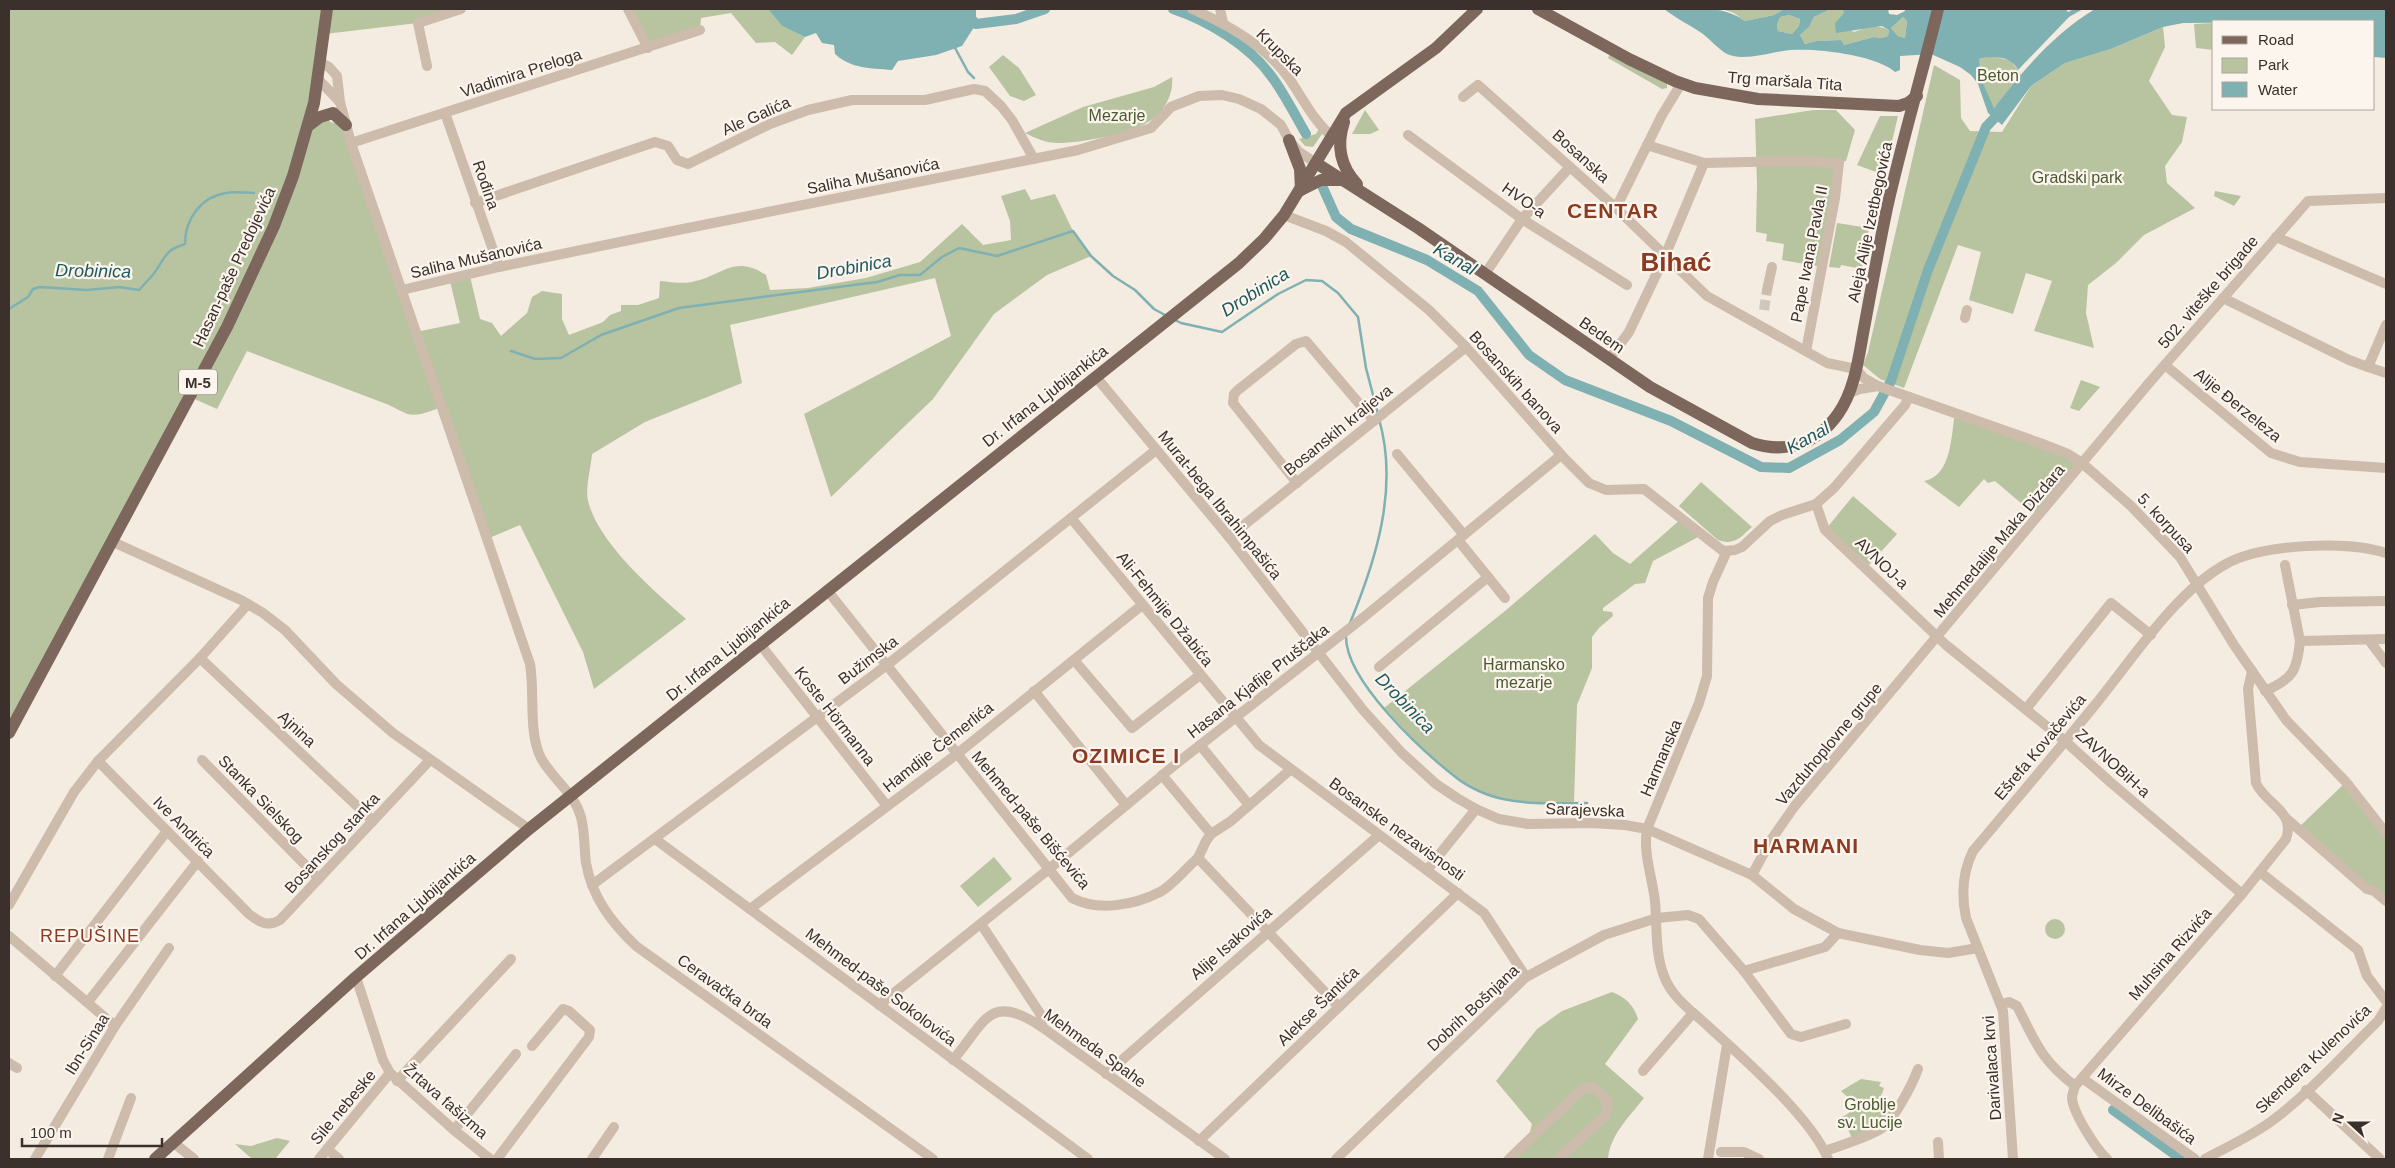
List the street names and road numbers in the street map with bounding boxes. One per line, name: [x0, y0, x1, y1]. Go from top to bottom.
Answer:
street label: Krupska: [1253, 25, 1307, 79]
street label: Vladimira Preloga: [458, 45, 584, 101]
street label: Trg maršala Tita: [1727, 69, 1843, 93]
street label: Ale Galića: [719, 93, 793, 139]
street label: Bosanska: [1549, 126, 1613, 186]
street label: Aleja Alije Izetbegovića: [1845, 140, 1895, 304]
street label: Saliha Mušanovića: [805, 155, 941, 197]
street label: Rođina: [470, 158, 502, 212]
street label: HVO-a: [1499, 179, 1549, 221]
street label: Hasan-paše Predojevića: [189, 184, 279, 350]
street label: Pape Ivana Pavla II: [1787, 184, 1831, 324]
street label: 502. viteške brigade: [2155, 232, 2261, 352]
street label: Saliha Mušanovića: [409, 235, 543, 281]
street label: Bedem: [1576, 313, 1628, 357]
street label: Bosanskih banova: [1466, 328, 1566, 436]
street label: Dr. Irfana Ljubijankića: [979, 342, 1111, 450]
street label: Alije Đerzeleza: [2191, 365, 2285, 445]
road number: M-5: [179, 370, 217, 394]
street label: Bosanskih kraljeva: [1281, 381, 1395, 479]
street label: Murat-bega Ibrahimpašića: [1155, 427, 1285, 583]
street label: Mehmedalije Maka Dizdara: [1930, 461, 2068, 621]
street label: 5. korpusa: [2134, 490, 2198, 556]
street label: AVNOJ-a: [1852, 534, 1912, 592]
street label: Ali-Fehmije Džabića: [1114, 548, 1216, 670]
street label: Dr. Irfana Ljubijankića: [663, 594, 793, 704]
street label: Hasana Kjafije Pruščaka: [1184, 621, 1332, 741]
street label: Bužimska: [835, 632, 901, 688]
street label: Koste Hörmanna: [791, 663, 879, 769]
street label: Vazduhoplovne grupe: [1773, 679, 1885, 809]
street label: Ešrefa Kovačevića: [1991, 691, 2089, 803]
street label: Hamdije Čemerlića: [879, 698, 997, 795]
street label: Ajnina: [275, 708, 319, 750]
street label: Harmanska: [1637, 717, 1685, 799]
street label: ZAVNOBiH-a: [2072, 725, 2154, 801]
street label: Mehmed-paše Bišćevića: [968, 748, 1094, 892]
street label: Stanka Sielskog: [215, 752, 307, 846]
street label: Bosanske nezavisnosti: [1326, 774, 1468, 884]
street label: Bosanskog stanka: [281, 789, 383, 897]
street label: Ive Andrića: [150, 793, 218, 861]
street label: Sarajevska: [1545, 800, 1625, 820]
street label: Dr. Irfana Ljubijankića: [351, 849, 479, 963]
street label: Alije Isakovića: [1187, 903, 1275, 983]
street label: Muhsina Rizvića: [2125, 904, 2215, 1004]
street label: Mehmed-paše Sokolovića: [802, 925, 960, 1049]
street label: Ceravačka brda: [674, 951, 776, 1031]
street label: Dobrih Bošnjana: [1424, 961, 1522, 1055]
street label: Alekse Šantića: [1273, 962, 1362, 1049]
street label: Skendera Kulenovića: [2252, 1001, 2374, 1117]
street label: Mehmeda Spahe: [1041, 1005, 1149, 1091]
street label: Ibn-Sinaa: [62, 1010, 112, 1078]
street label: Darivalaca krvi: [1980, 1015, 2004, 1121]
street label: Žrtava fašizma: [401, 1059, 492, 1142]
street label: Mirze Delibašića: [2095, 1065, 2200, 1147]
street label: Sile nebeske: [307, 1066, 379, 1148]

